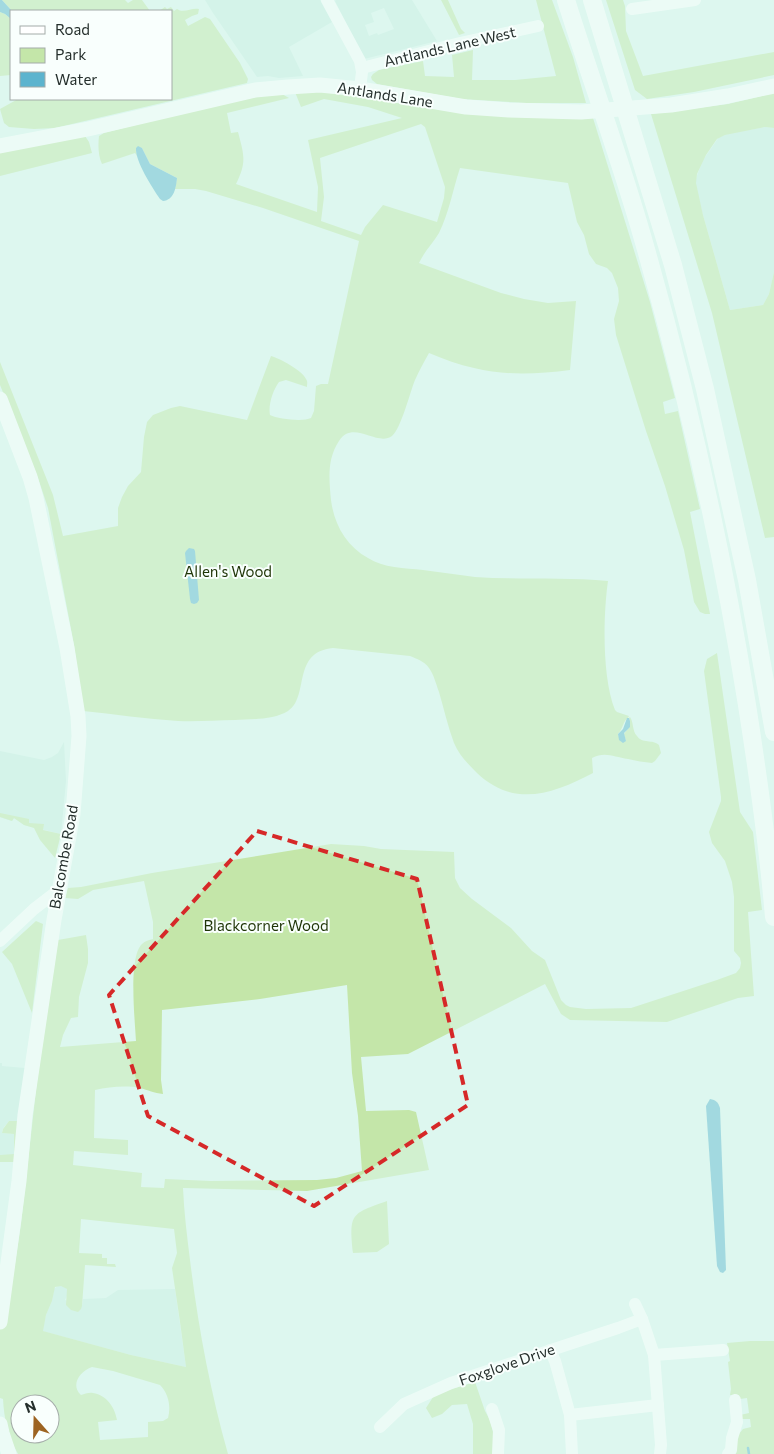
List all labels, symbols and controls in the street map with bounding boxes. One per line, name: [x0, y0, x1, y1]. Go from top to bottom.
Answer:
legend: [10, 10, 172, 100]
text: Road: [55, 20, 90, 38]
street label: Antlands Lane West: [382, 22, 517, 70]
text: Park: [55, 45, 86, 63]
text: Water: [55, 70, 97, 88]
street label: Antlands Lane: [336, 78, 434, 110]
park label: Allen's Wood: [184, 562, 272, 580]
street label: Balcombe Road: [45, 803, 81, 910]
park label: Blackcorner Wood: [203, 916, 329, 934]
street label: Foxglove Drive: [456, 1339, 557, 1389]
north arrow: [10, 1394, 60, 1444]
text: N: [23, 1397, 38, 1416]

